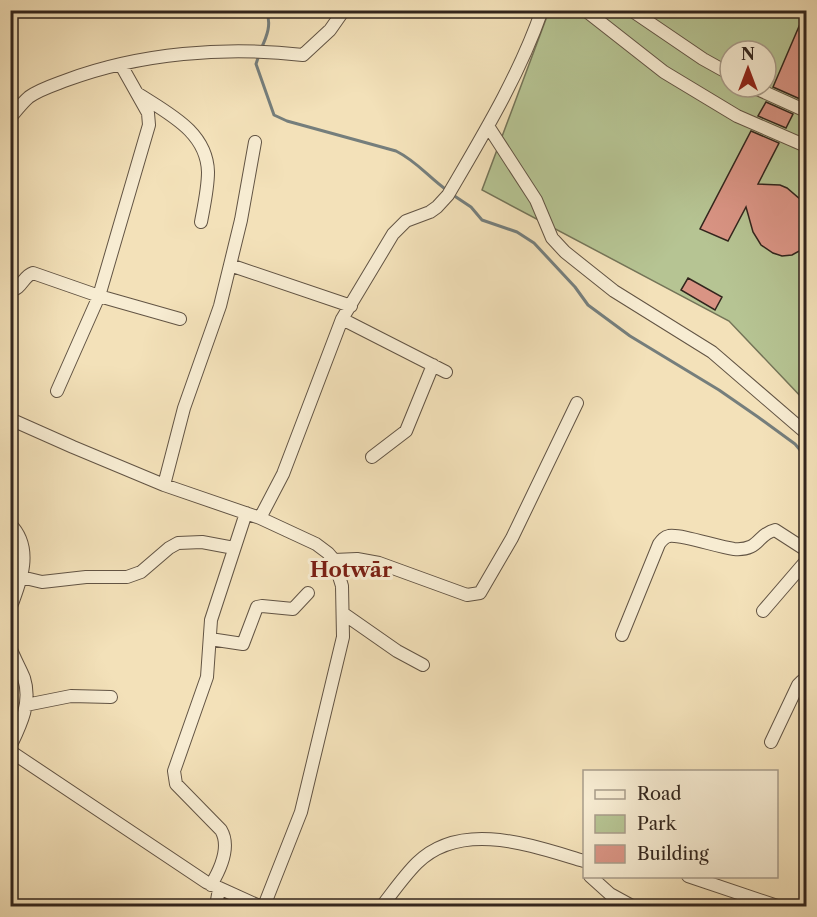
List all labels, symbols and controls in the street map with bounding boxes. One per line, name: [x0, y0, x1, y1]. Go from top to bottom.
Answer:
north arrow: [718, 39, 778, 99]
text: N: [741, 44, 755, 64]
district label: Hotwār: [310, 557, 393, 582]
legend: [583, 770, 778, 878]
text: Road: [637, 783, 682, 805]
text: Park: [637, 813, 678, 835]
text: Building: [637, 843, 709, 865]

